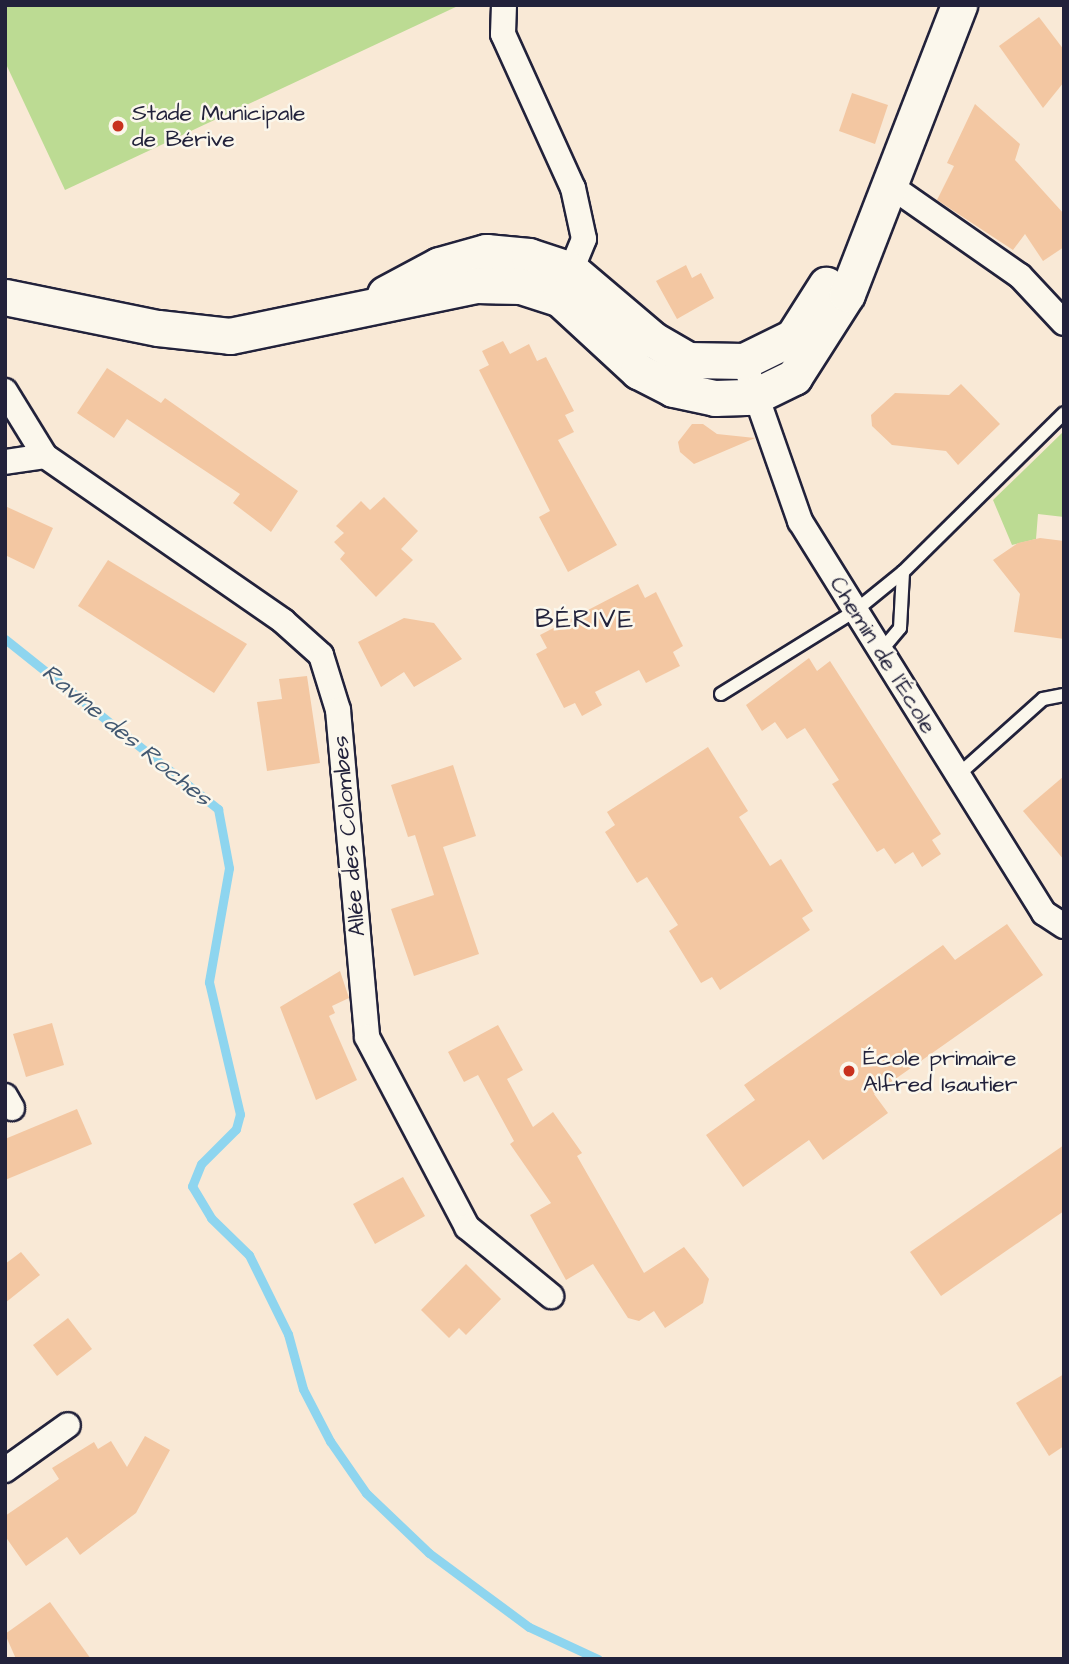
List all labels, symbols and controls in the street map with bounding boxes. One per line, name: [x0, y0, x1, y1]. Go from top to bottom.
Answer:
place label: Stade Municipale de Bérive: [132, 99, 306, 153]
marker: Stade Municipale de Bérive: [110, 118, 126, 134]
street label: Chemin de l'École: [824, 571, 942, 739]
district label: BÉRIVE: [536, 604, 634, 636]
water label: Ravine des Roches: [35, 659, 217, 813]
street label: Allée des Colombes: [326, 734, 372, 938]
place label: École primaire Alfred Isautier: [863, 1044, 1017, 1098]
marker: École primaire Alfred Isautier: [841, 1063, 857, 1079]

